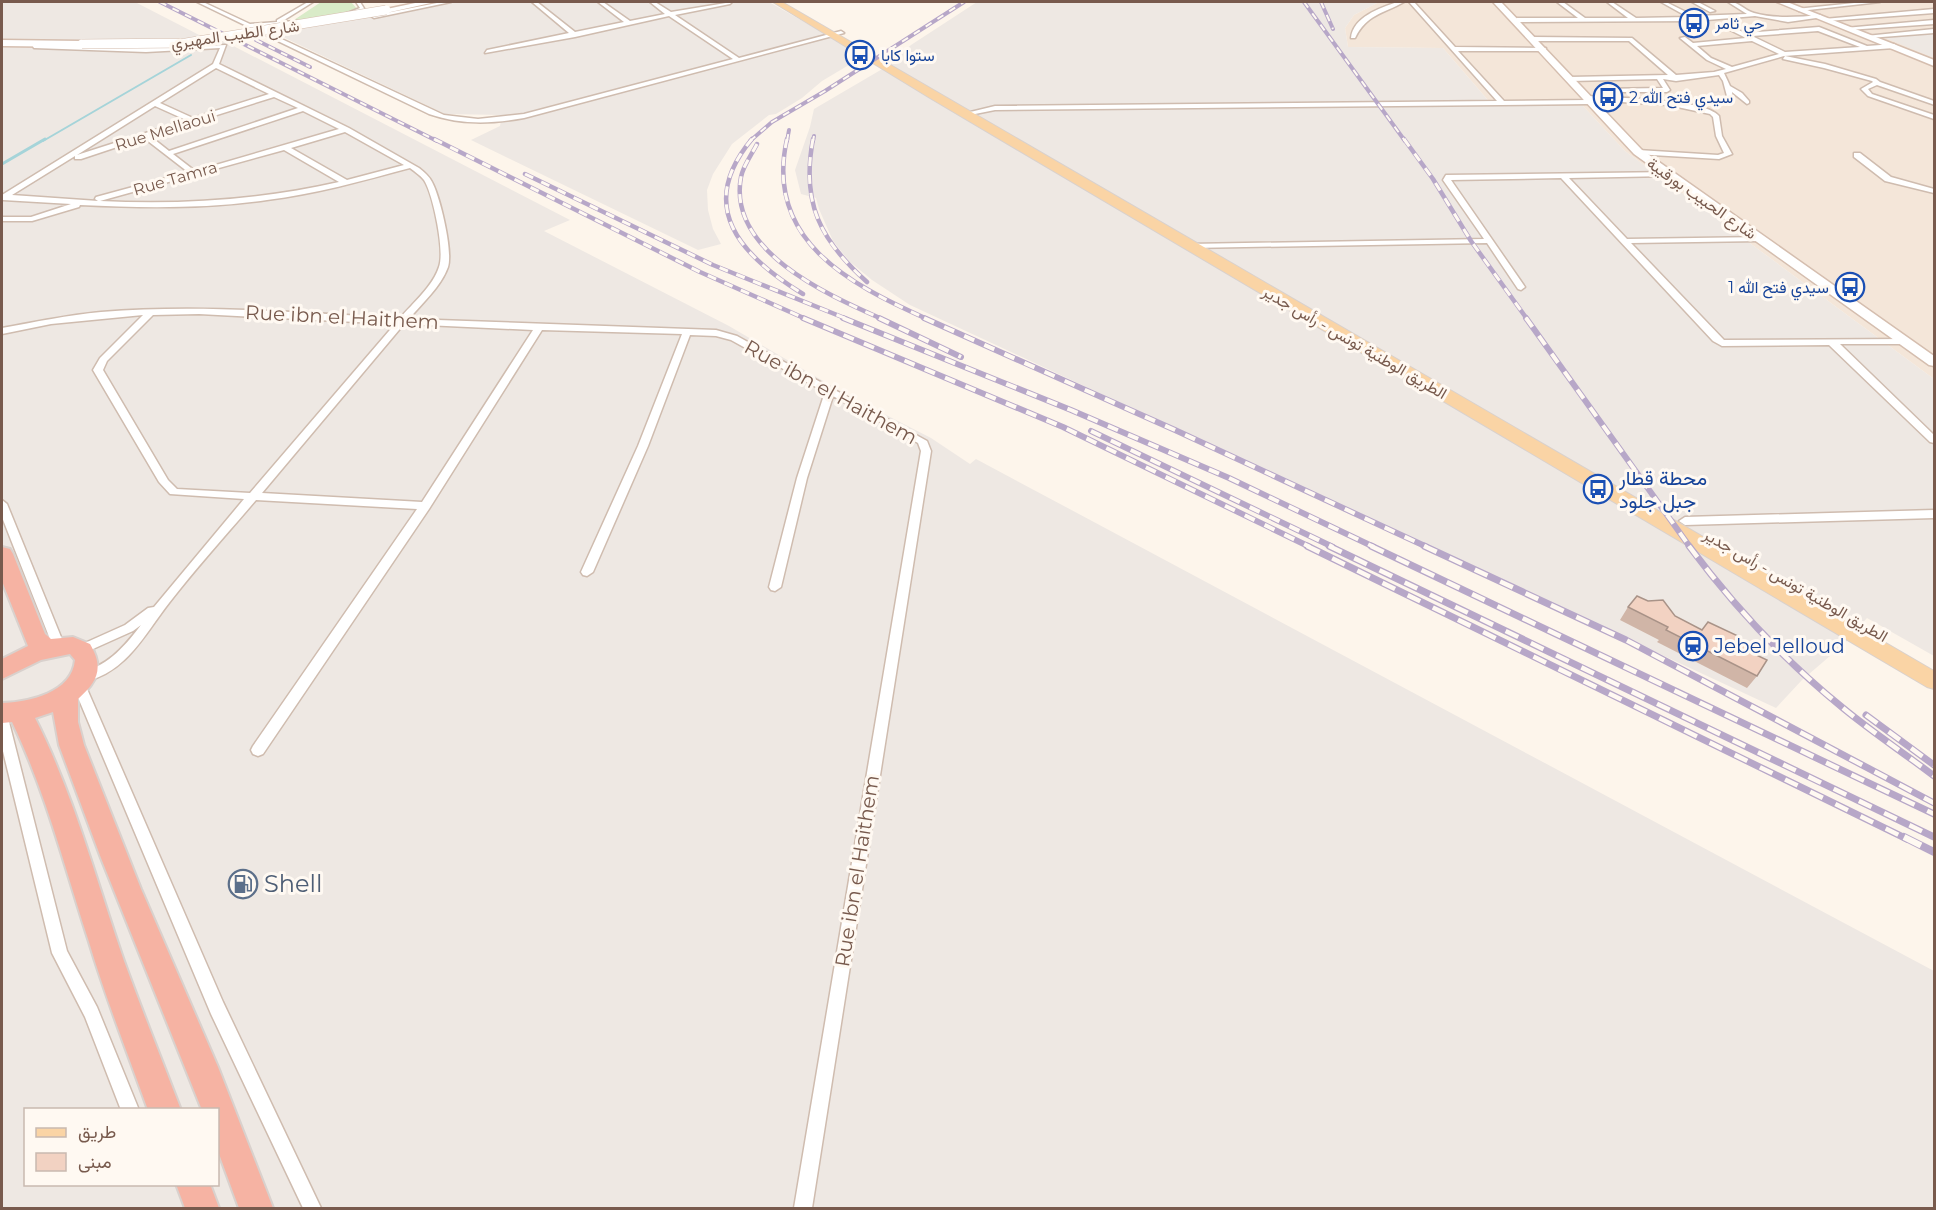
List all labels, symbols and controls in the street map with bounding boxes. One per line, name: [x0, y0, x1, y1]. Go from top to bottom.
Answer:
bus stop icon: حي ثامر: [1678, 7, 1710, 39]
place label: حي ثامر: [1714, 14, 1765, 37]
street label: شارع الطيب المهيري: [170, 16, 301, 57]
bus stop icon: ستوا كابا: [844, 39, 876, 71]
place label: ستوا كابا: [881, 46, 935, 66]
bus stop icon: 2 سيدي فتح الله: [1592, 81, 1624, 113]
place label: 2 سيدي فتح الله: [1629, 88, 1733, 111]
street label: Rue Mellaoui: [113, 106, 218, 155]
street label: شارع الحبيب بورقيبة: [1642, 154, 1760, 245]
street label: Rue Tamra: [131, 157, 219, 200]
bus stop icon: سيدي فتح الله 1: [1834, 271, 1866, 303]
place label: سيدي فتح الله 1: [1728, 278, 1829, 301]
street label: الطريق الوطنية تونس - رأس جدير: [1258, 281, 1450, 404]
street label: Rue ibn el Haithem: [245, 300, 439, 334]
street label: Rue ibn el Haithem: [740, 335, 922, 449]
place label: محطة قطار جبل جلود: [1618, 466, 1707, 514]
bus stop icon: محطة قطار جبل جلود: [1582, 473, 1614, 505]
street label: الطريق الوطنية تونس - رأس جدير: [1699, 524, 1891, 647]
station icon: Jebel Jelloud: [1677, 630, 1709, 662]
place label: Jebel Jelloud: [1713, 634, 1845, 658]
street label: Rue ibn el Haithem: [830, 773, 884, 969]
fuel station icon: Shell: [227, 868, 259, 900]
place label: Shell: [264, 869, 322, 898]
legend: [24, 1108, 219, 1186]
text: طريق: [78, 1121, 116, 1143]
text: مبنى: [78, 1151, 112, 1173]

